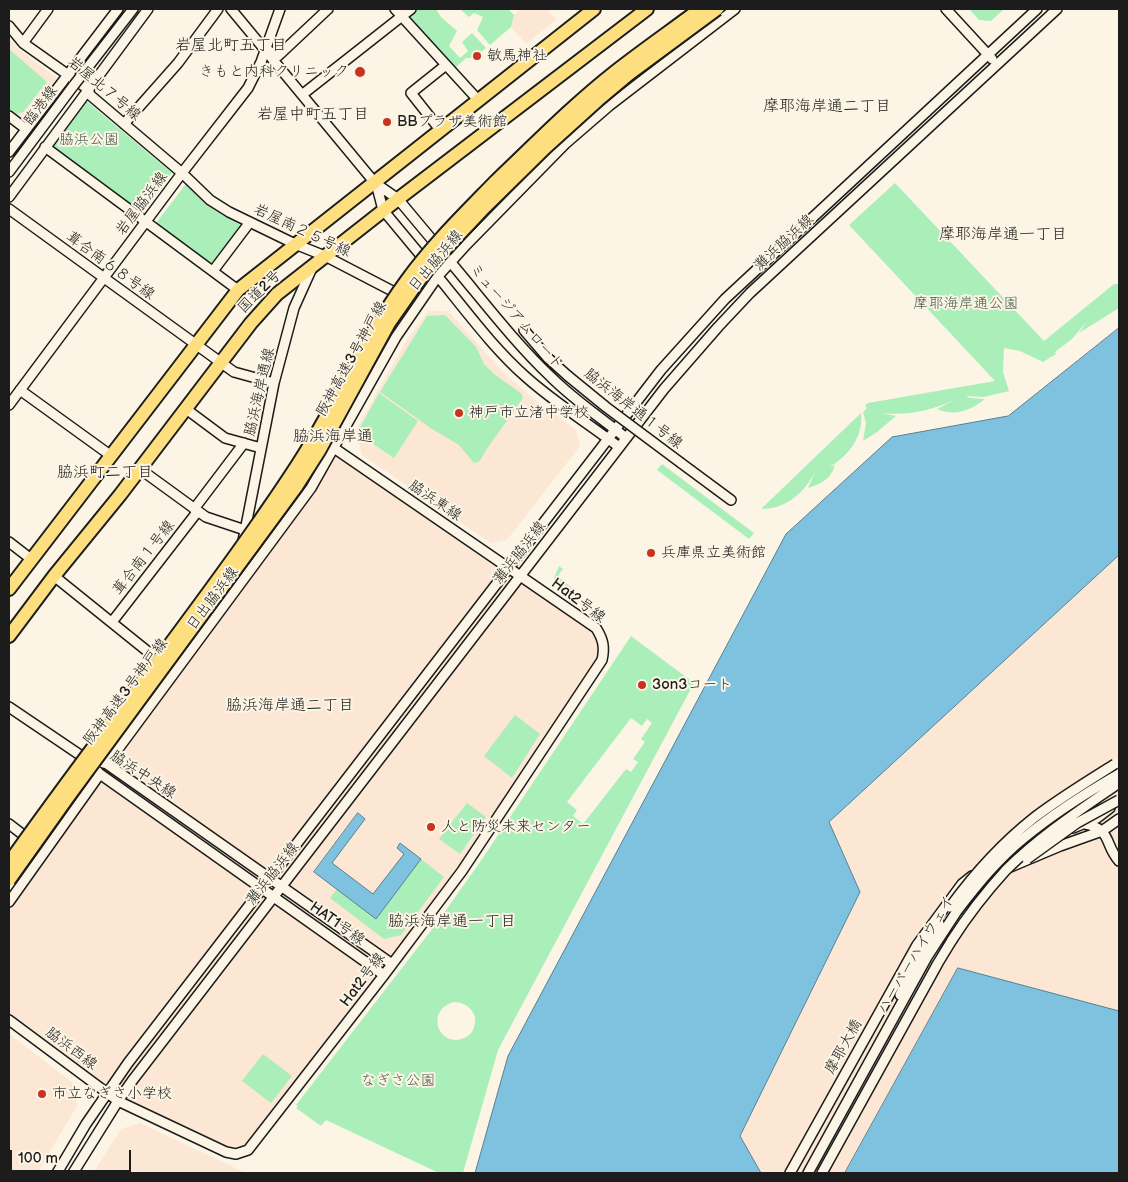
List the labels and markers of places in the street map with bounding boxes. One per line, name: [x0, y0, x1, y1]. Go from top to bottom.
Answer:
place label: 敏馬神社: [487, 47, 547, 65]
marker: 敏馬神社: [471, 50, 483, 62]
place label: きもと内科クリニック: [199, 63, 349, 81]
marker: きもと内科クリニック: [353, 65, 367, 79]
place label: BBプラザ美術館: [397, 113, 508, 131]
marker: BBプラザ美術館: [381, 116, 393, 128]
place label: 神戸市立渚中学校: [469, 404, 589, 422]
marker: 神戸市立渚中学校: [453, 407, 465, 419]
place label: 兵庫県立美術館: [661, 544, 766, 562]
marker: 兵庫県立美術館: [645, 547, 657, 559]
place label: 3on3コート: [652, 676, 732, 694]
marker: 3on3コート: [636, 679, 648, 691]
place label: 人と防災未来センター: [441, 818, 591, 836]
marker: 人と防災未来センター: [425, 821, 437, 833]
place label: 市立なぎさ小学校: [52, 1085, 172, 1103]
marker: 市立なぎさ小学校: [36, 1088, 48, 1100]

